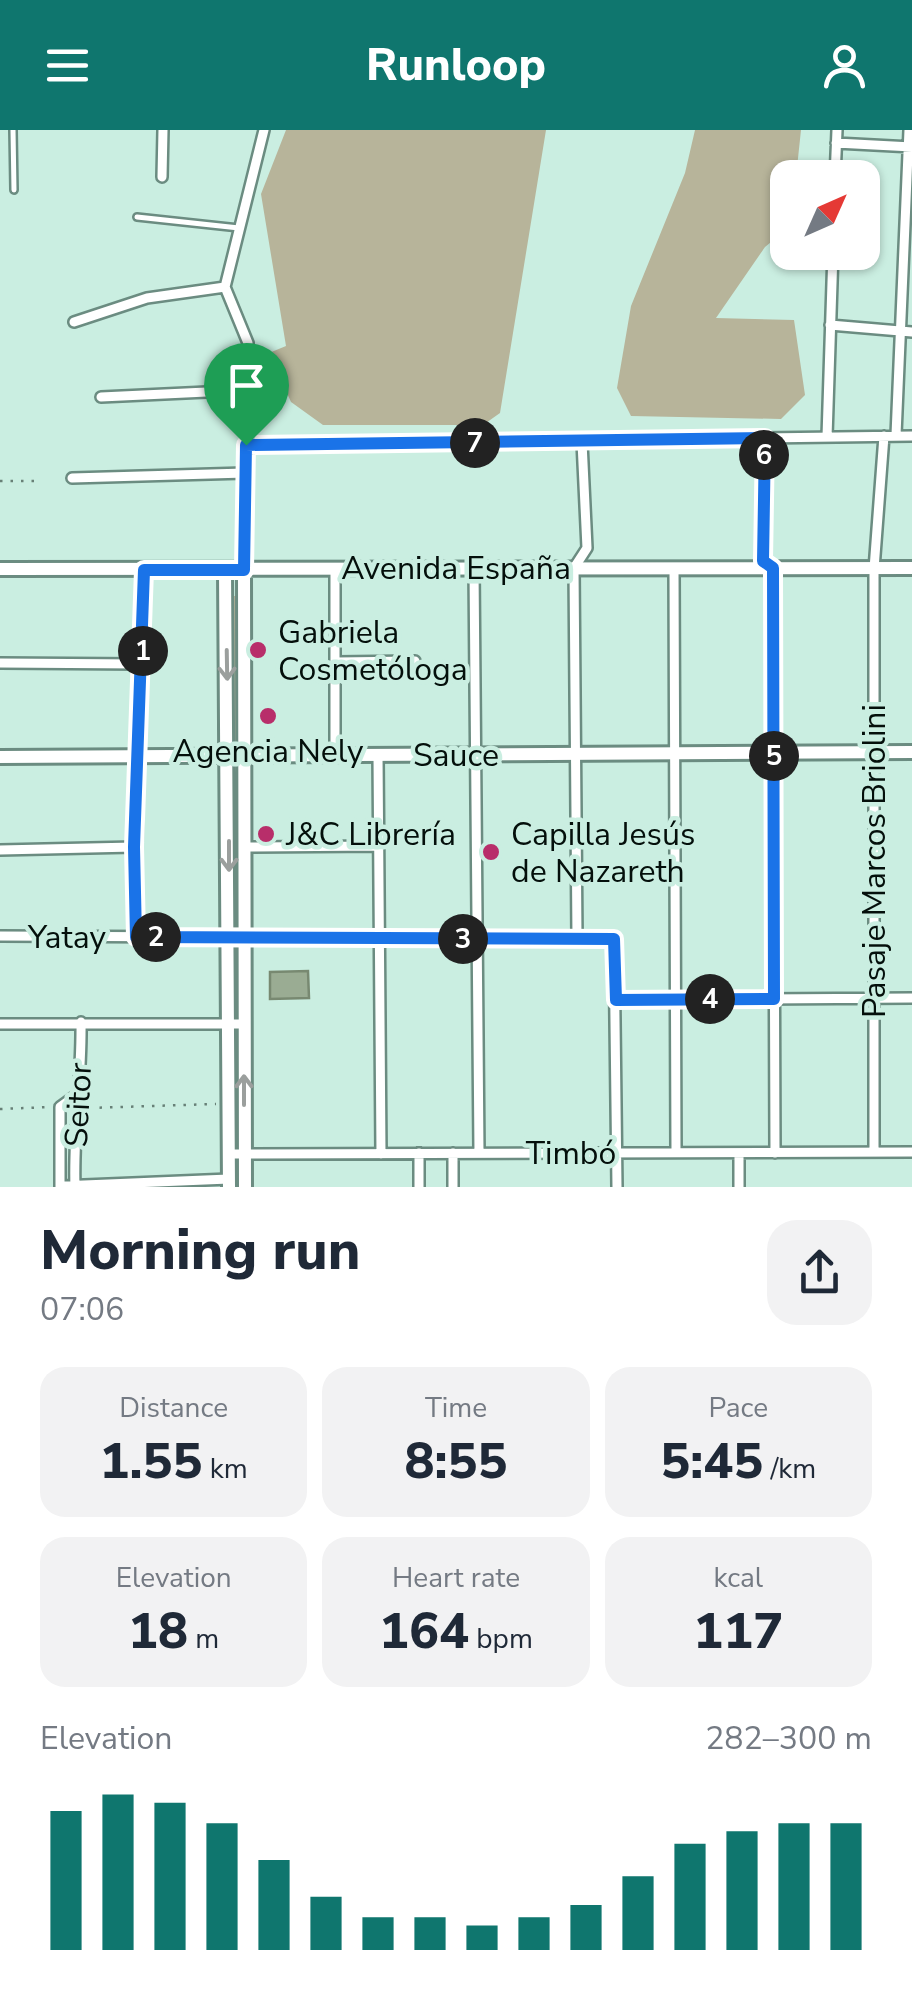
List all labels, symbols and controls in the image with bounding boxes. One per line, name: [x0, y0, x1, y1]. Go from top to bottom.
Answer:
text: Runloop: [366, 35, 546, 96]
icon: menu: [40, 38, 95, 93]
icon: person: [817, 38, 872, 93]
north arrow: [770, 160, 880, 270]
map controls: [770, 160, 880, 270]
pin: [204, 343, 289, 446]
icon: arrive: [219, 358, 274, 413]
pin: 7: [450, 418, 500, 468]
text: 7: [467, 424, 483, 462]
pin: 6: [739, 430, 789, 480]
text: 6: [756, 436, 772, 474]
street label: Avenida España: [341, 547, 571, 590]
place label: Gabriela Cosmetóloga: [278, 611, 468, 691]
pin: 1: [118, 626, 168, 676]
text: 1: [135, 632, 151, 670]
marker: Gabriela Cosmetóloga: [247, 639, 269, 661]
one-way arrow: [218, 648, 237, 680]
street label: Pasaje Marcos Briolini: [853, 704, 896, 1018]
marker: Agencia Nely: [257, 705, 279, 727]
place label: Agencia Nely: [173, 730, 364, 773]
pin: 5: [749, 731, 799, 781]
street label: Sauce: [413, 734, 499, 777]
text: 5: [766, 737, 782, 775]
place label: J&C Librería: [285, 813, 456, 856]
place label: Capilla Jesús de Nazareth: [511, 813, 695, 893]
marker: J&C Librería: [255, 823, 277, 845]
one-way arrow: [220, 840, 238, 872]
marker: Capilla Jesús de Nazareth: [480, 841, 502, 863]
pin: 2: [131, 912, 181, 962]
pin: 3: [438, 914, 488, 964]
street label: Yatay: [27, 916, 107, 959]
text: 2: [148, 918, 164, 956]
text: 3: [455, 920, 471, 958]
pin: 4: [685, 974, 735, 1024]
text: 4: [702, 980, 718, 1018]
street label: Seitor: [55, 1061, 102, 1148]
one-way arrow: [234, 1074, 254, 1106]
street label: Timbó: [526, 1132, 616, 1175]
text: Morning run: [40, 1213, 360, 1288]
button: share: [767, 1220, 872, 1325]
text: 07:06: [40, 1288, 124, 1331]
text: Distance: [119, 1389, 228, 1427]
text: Time: [425, 1389, 487, 1427]
text: Pace: [709, 1389, 768, 1427]
text: 1.55: [100, 1427, 203, 1496]
text: 8:55: [404, 1427, 507, 1496]
text: 5:45: [660, 1427, 763, 1496]
text: km: [203, 1450, 248, 1488]
text: /km: [763, 1450, 816, 1488]
text: Elevation: [116, 1559, 232, 1597]
text: Heart rate: [392, 1559, 520, 1597]
text: kcal: [714, 1559, 763, 1597]
text: 18: [128, 1597, 188, 1666]
text: 164: [379, 1597, 469, 1666]
text: 117: [693, 1597, 783, 1666]
text: m: [188, 1620, 219, 1658]
text: bpm: [469, 1620, 533, 1658]
text: Elevation: [40, 1717, 173, 1760]
text: 282–300 m: [705, 1717, 872, 1760]

